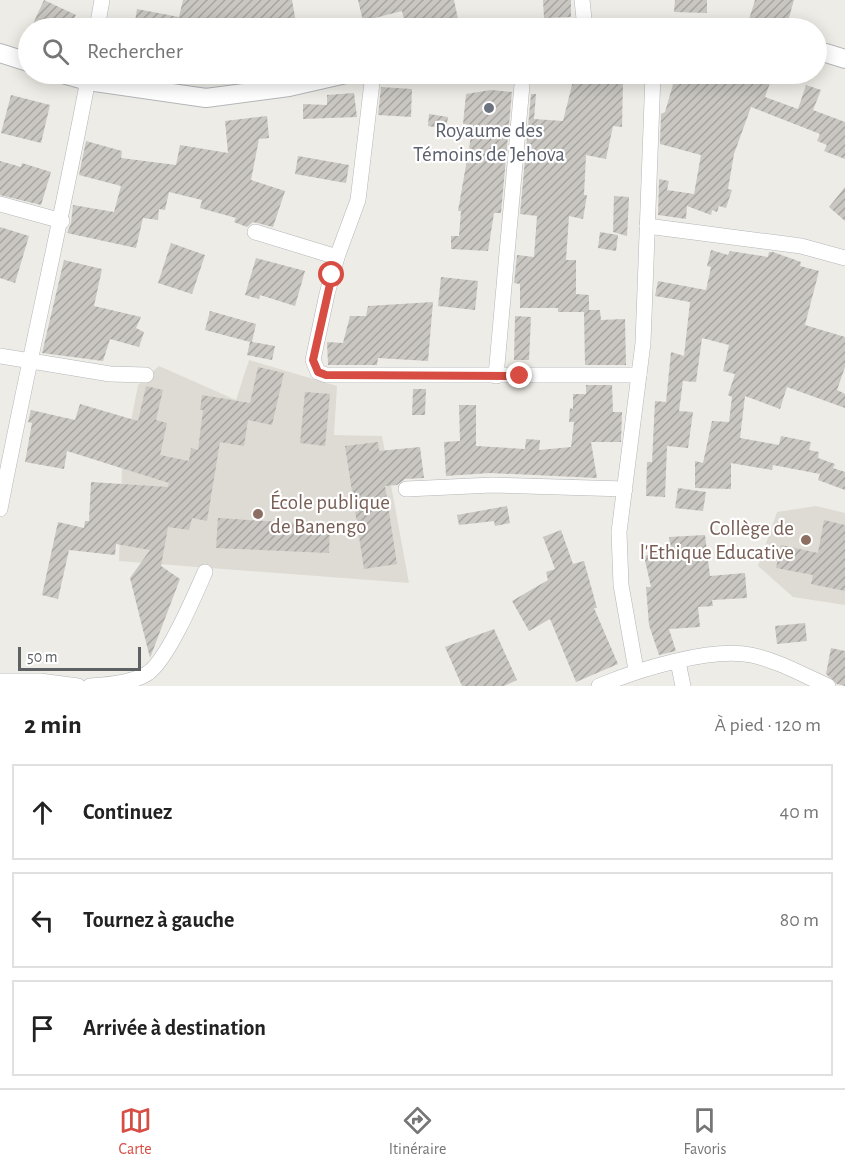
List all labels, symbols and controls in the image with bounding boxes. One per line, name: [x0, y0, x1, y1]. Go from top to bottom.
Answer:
search box: [18, 18, 827, 84]
icon: search: [39, 35, 72, 68]
text: Rechercher: [87, 40, 183, 62]
marker: Royaume des Témoins de Jehova: [482, 101, 496, 115]
place label: Royaume des Témoins de Jehova: [413, 120, 565, 165]
route start: [318, 261, 344, 287]
route end: [506, 362, 532, 388]
place label: École publique de Banengo: [270, 490, 390, 537]
marker: École publique de Banengo: [251, 507, 265, 521]
place label: Collège de l'Ethique Educative: [640, 518, 794, 563]
marker: Collège de l'Ethique Educative: [799, 533, 813, 547]
scale bar: [18, 644, 141, 672]
text: 50 m: [27, 649, 58, 665]
text: 2 min: [24, 712, 82, 738]
text: À pied · 120 m: [715, 715, 821, 735]
icon: ahead: [26, 796, 59, 829]
text: Continuez: [83, 801, 172, 823]
text: 40 m: [780, 802, 819, 822]
icon: left: [26, 904, 59, 937]
text: Tournez à gauche: [83, 909, 234, 931]
text: 80 m: [780, 910, 819, 930]
icon: arrive: [26, 1012, 59, 1045]
text: Arrivée à destination: [83, 1017, 266, 1039]
tab: Carte: [119, 1104, 152, 1159]
tab: Itinéraire: [389, 1104, 446, 1159]
tab: Favoris: [684, 1104, 726, 1159]

